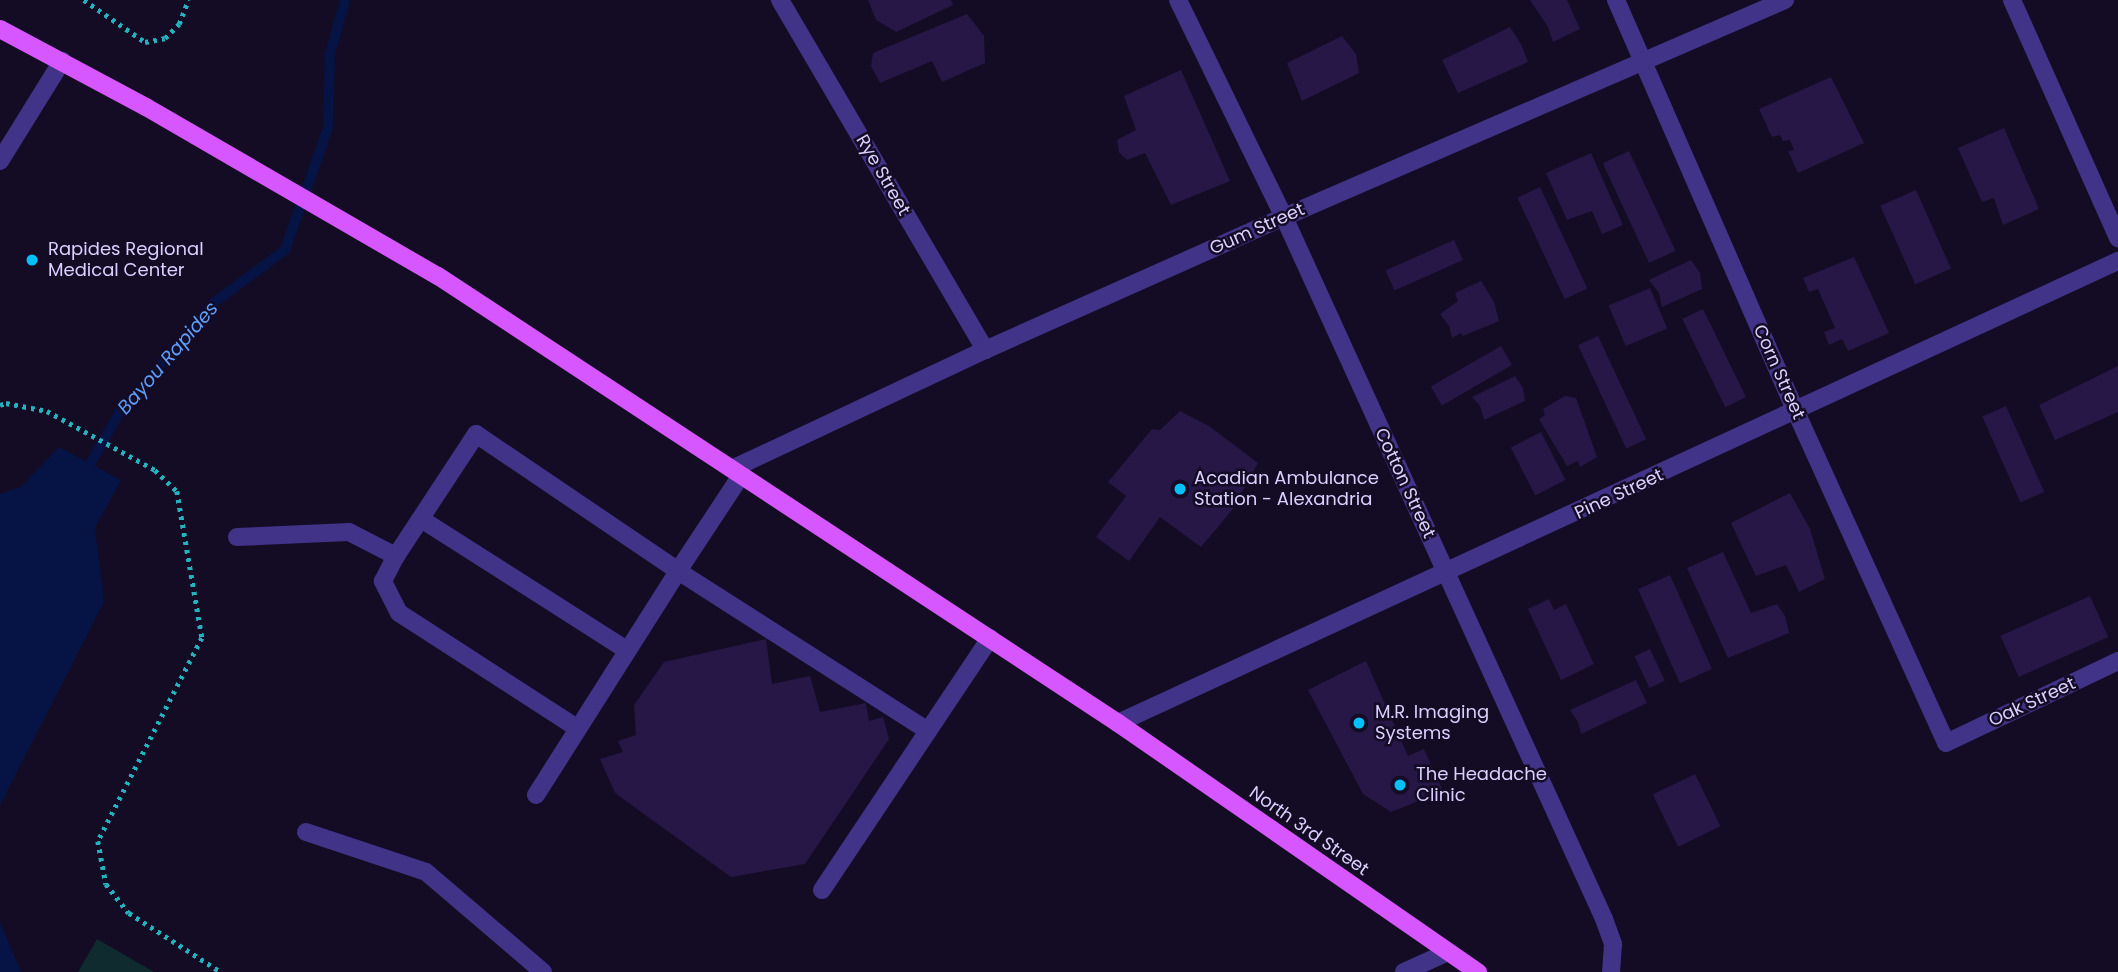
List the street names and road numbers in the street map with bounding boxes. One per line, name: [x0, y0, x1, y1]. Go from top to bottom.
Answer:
street label: Rye Street: [851, 131, 915, 219]
street label: Gum Street: [1206, 198, 1308, 260]
street label: Corn Street: [1749, 321, 1809, 423]
street label: Cotton Street: [1370, 424, 1440, 542]
street label: Pine Street: [1571, 464, 1667, 524]
street label: Oak Street: [1985, 673, 2079, 731]
street label: North 3rd Street: [1245, 782, 1373, 880]

